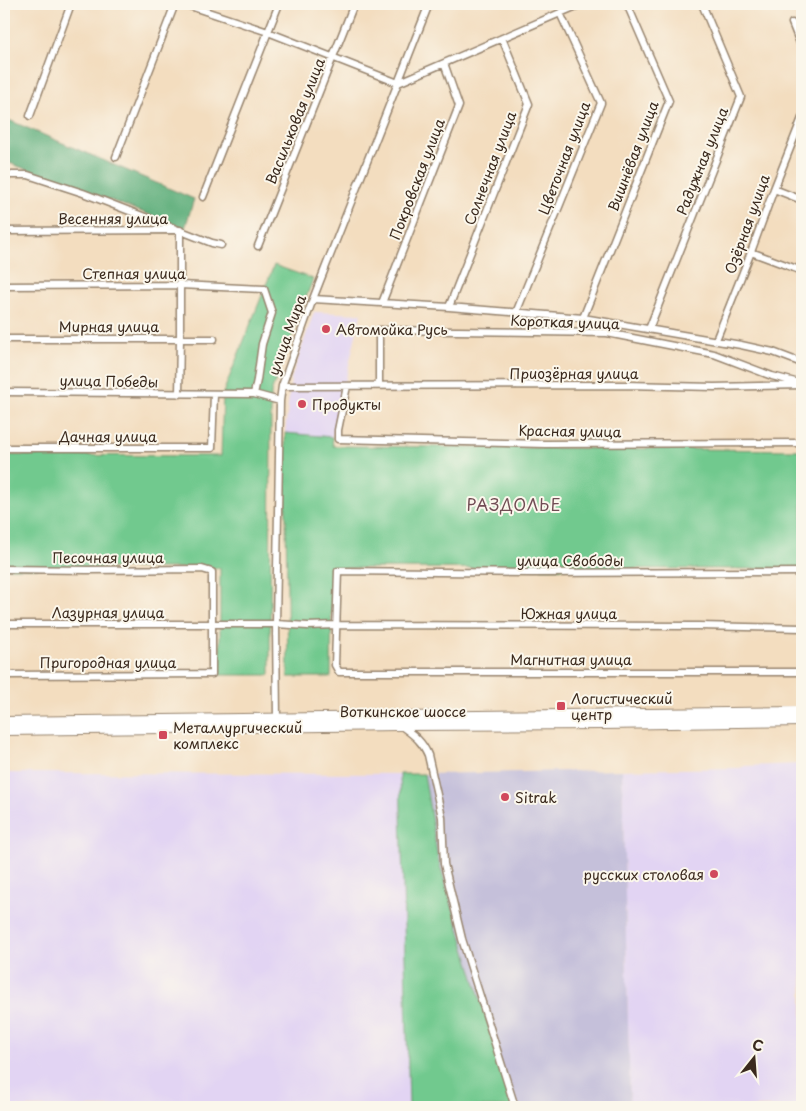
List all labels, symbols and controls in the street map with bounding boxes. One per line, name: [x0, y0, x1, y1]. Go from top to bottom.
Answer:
street label: Васильковая улица: [260, 54, 330, 187]
street label: Цветочная улица: [533, 98, 595, 218]
street label: Вишнёвая улица: [602, 98, 664, 214]
street label: Радужная улица: [671, 104, 733, 218]
street label: Солнечная улица: [459, 108, 521, 228]
street label: Покровская улица: [384, 115, 450, 243]
street label: Озёрная улица: [719, 171, 775, 277]
street label: Весенняя улица: [58, 208, 168, 229]
street label: Степная улица: [82, 263, 186, 284]
street label: улица Мира: [263, 292, 311, 378]
street label: Короткая улица: [510, 310, 620, 334]
street label: Мирная улица: [59, 316, 159, 337]
place label: Автомойка Русь: [336, 319, 448, 340]
marker: Автомойка Русь: [320, 323, 332, 335]
street label: Приозёрная улица: [510, 363, 639, 384]
street label: улица Победы: [59, 370, 159, 392]
place label: Продукты: [312, 394, 381, 415]
marker: Продукты: [296, 398, 308, 410]
street label: Красная улица: [518, 420, 622, 442]
street label: Дачная улица: [58, 426, 157, 447]
district label: РАЗДОЛЬЕ: [466, 492, 562, 516]
street label: Песочная улица: [52, 547, 164, 568]
street label: улица Свободы: [517, 550, 623, 571]
street label: Лазурная улица: [52, 602, 164, 623]
street label: Южная улица: [521, 603, 617, 624]
street label: Магнитная улица: [510, 649, 632, 670]
street label: Пригородная улица: [40, 652, 177, 673]
place label: Логистический центр: [571, 688, 673, 725]
marker: Логистический центр: [555, 700, 567, 712]
street label: Воткинское шоссе: [340, 701, 466, 722]
place label: Металлургический комплекс: [173, 717, 302, 754]
marker: Металлургический комплекс: [157, 729, 169, 741]
place label: Sitrak: [515, 787, 557, 808]
marker: Sitrak: [499, 791, 511, 803]
place label: русских столовая: [583, 864, 704, 885]
marker: русских столовая: [708, 868, 720, 880]
north arrow: [728, 1034, 778, 1084]
text: С: [750, 1034, 766, 1057]

